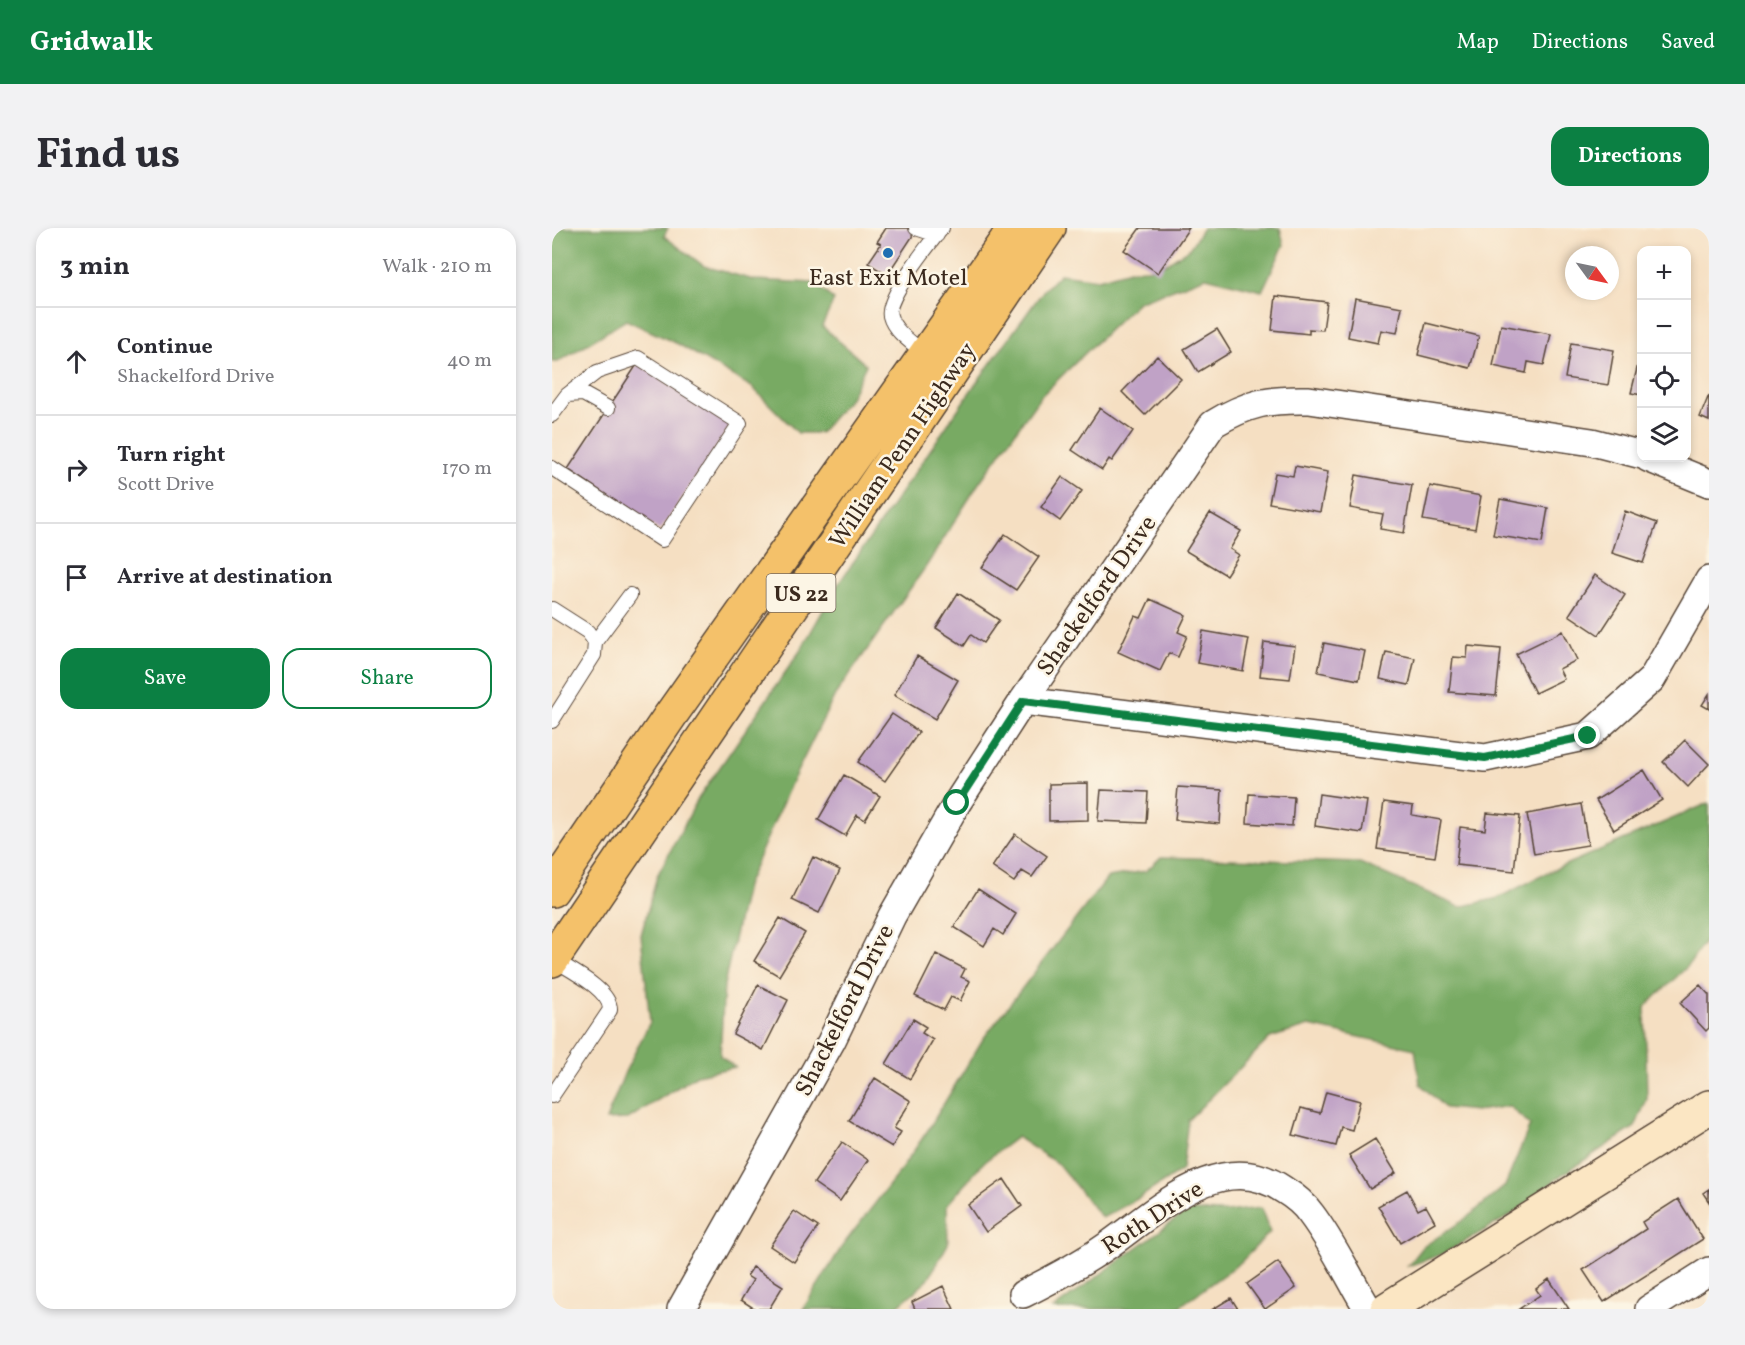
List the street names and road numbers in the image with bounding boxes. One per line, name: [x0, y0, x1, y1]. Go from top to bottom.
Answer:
street label: William Penn Highway: [822, 336, 985, 556]
street label: Shackelford Drive: [1030, 509, 1166, 683]
road number: US 22: [766, 574, 836, 612]
street label: Shackelford Drive: [788, 919, 904, 1103]
street label: Roth Drive: [1096, 1173, 1211, 1264]

